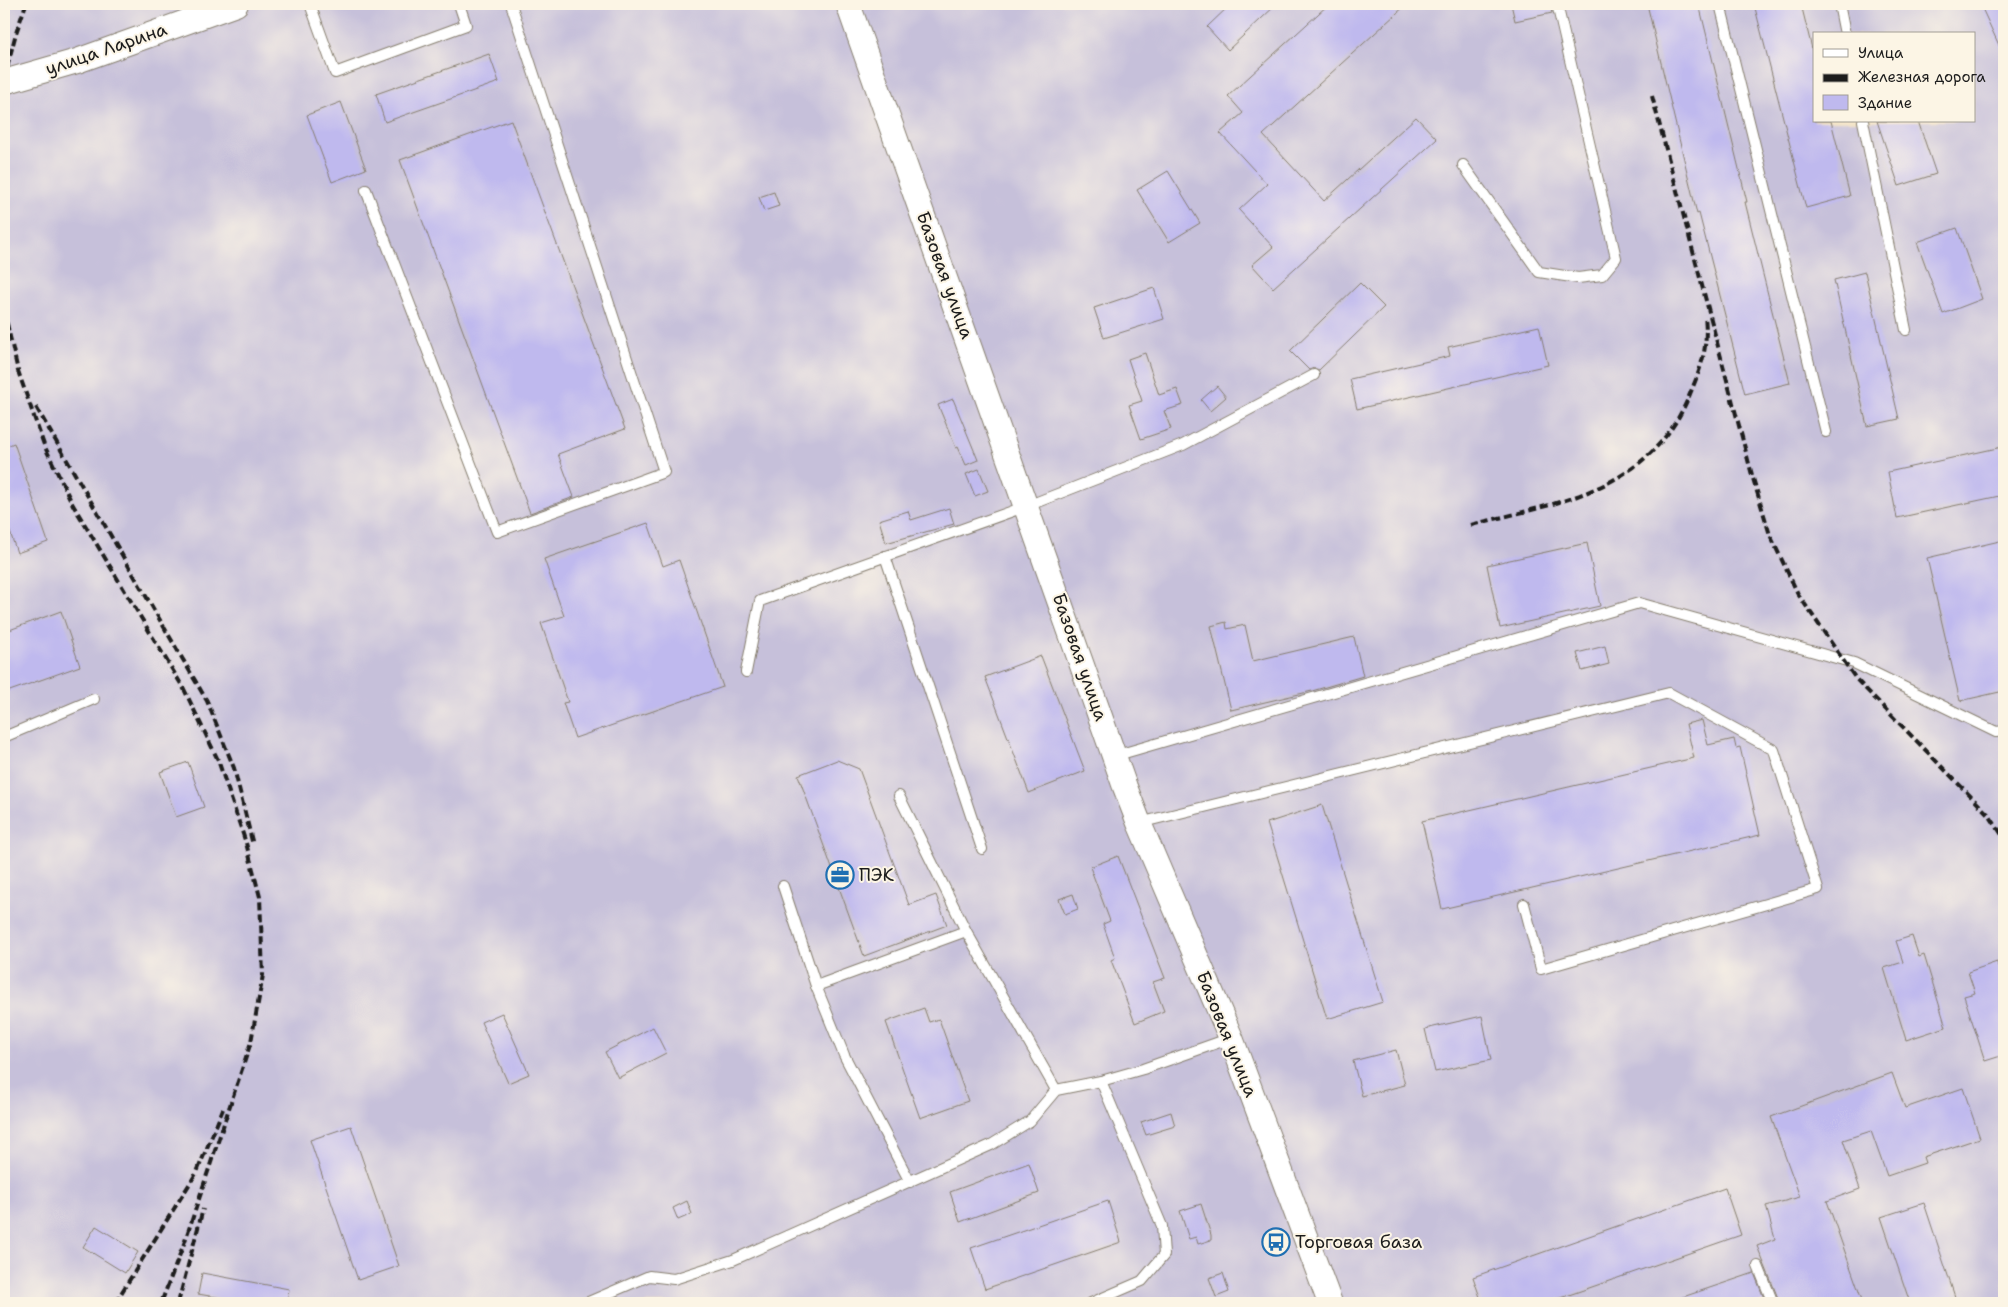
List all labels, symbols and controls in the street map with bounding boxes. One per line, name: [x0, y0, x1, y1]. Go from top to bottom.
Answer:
street label: улица Ларина: [42, 17, 170, 81]
legend: [1813, 32, 1976, 122]
text: Улица: [1858, 43, 1904, 63]
text: Железная дорога: [1858, 67, 1986, 87]
text: Здание: [1858, 93, 1912, 113]
street label: Базовая улица: [911, 208, 979, 342]
street label: Базовая улица: [1047, 590, 1113, 724]
office icon: ПЭК: [825, 860, 855, 890]
place label: ПЭК: [859, 863, 895, 887]
street label: Базовая улица: [1191, 967, 1263, 1101]
bus stop icon: Торговая база: [1261, 1227, 1291, 1257]
place label: Торговая база: [1295, 1230, 1422, 1254]

